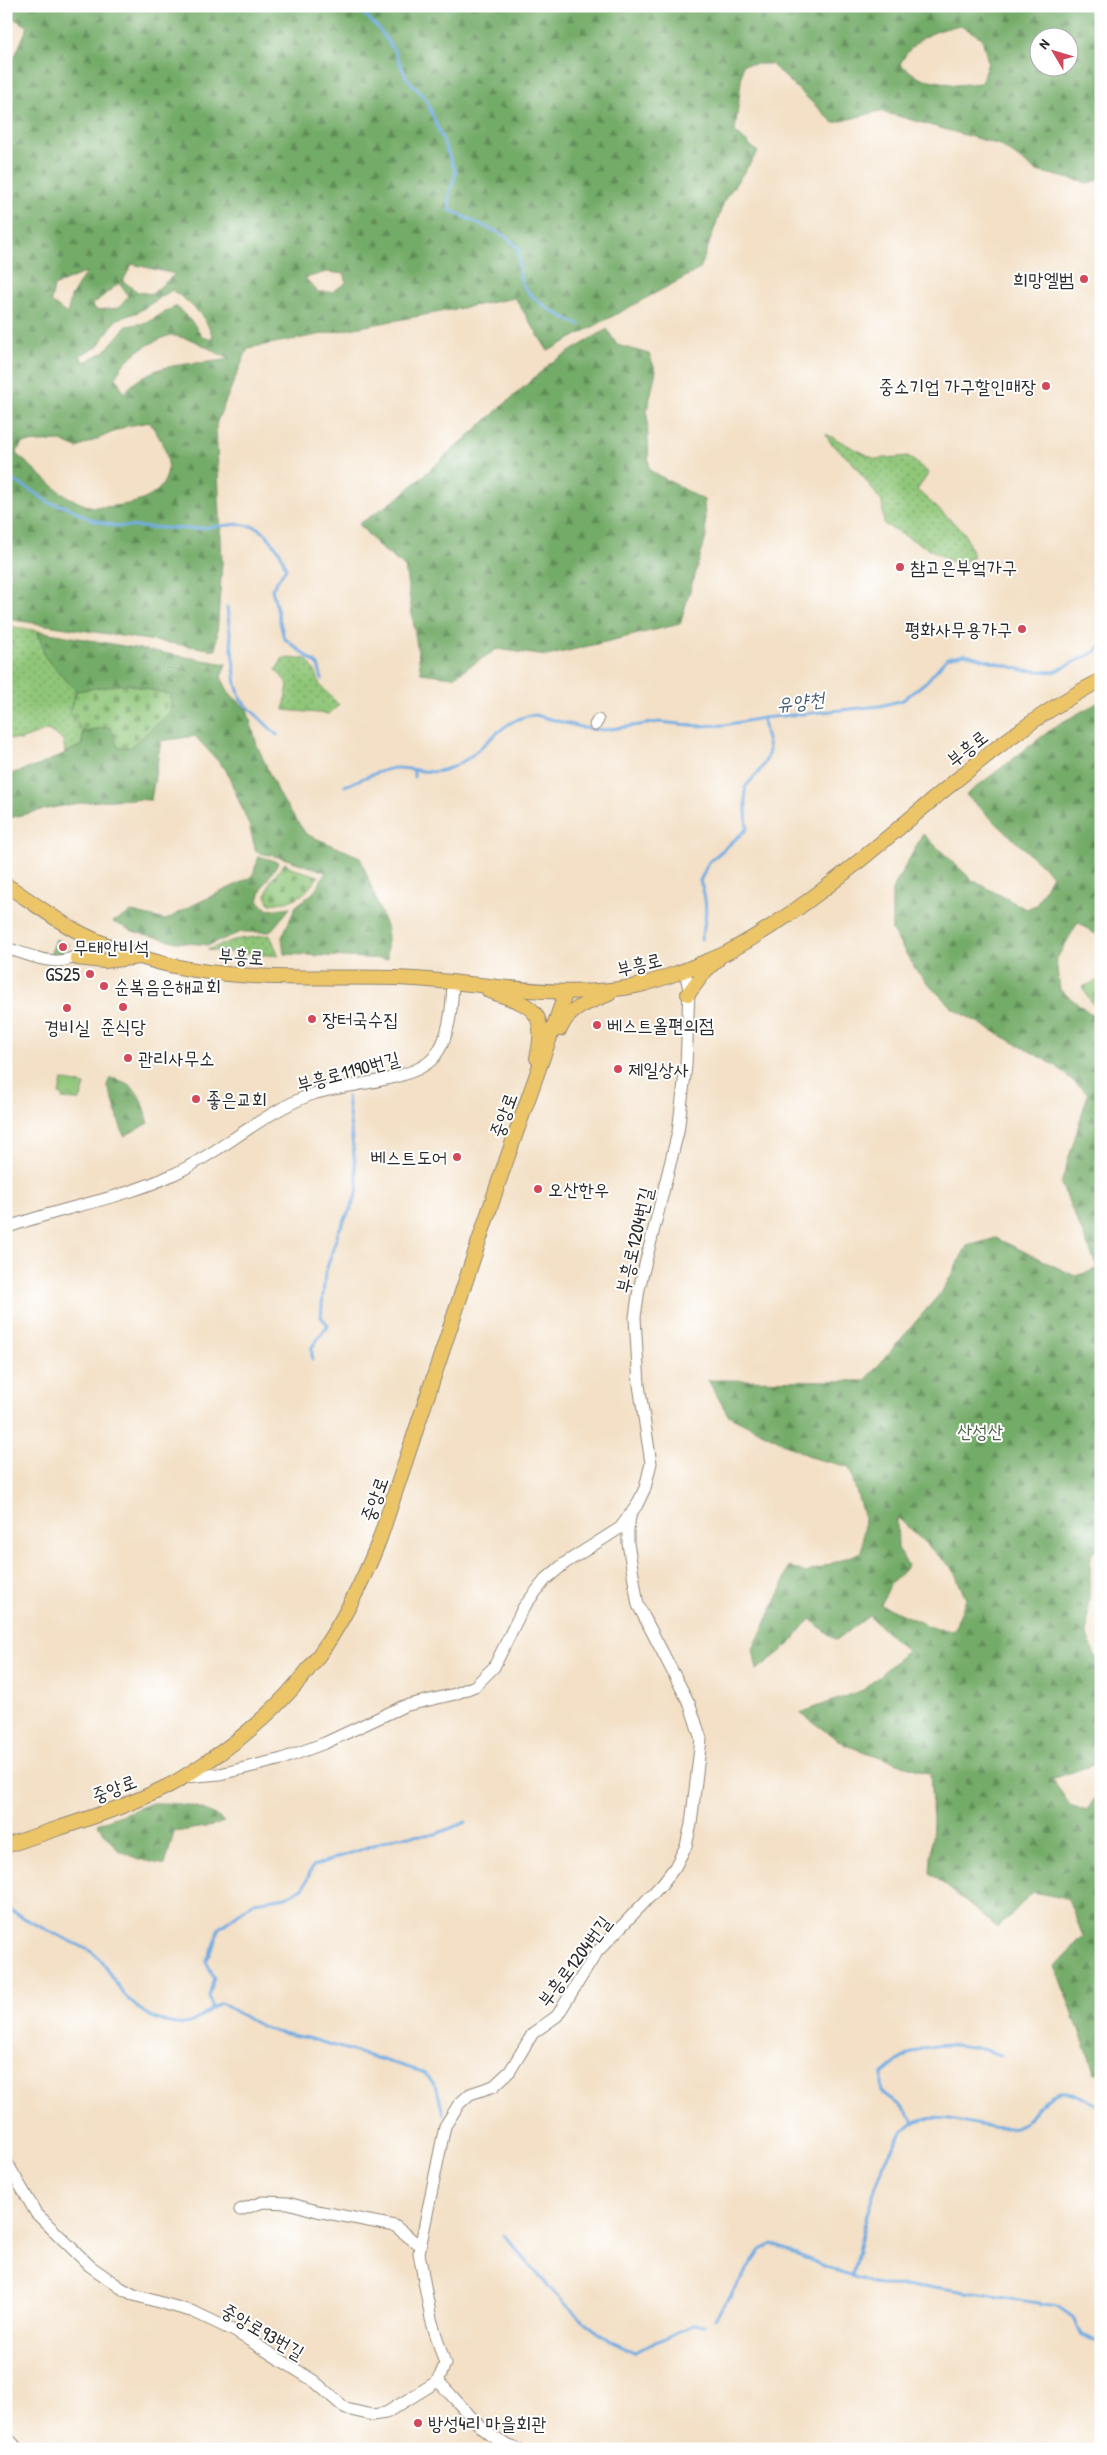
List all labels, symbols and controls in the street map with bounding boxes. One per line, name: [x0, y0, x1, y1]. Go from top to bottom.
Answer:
north arrow: [1030, 28, 1080, 78]
text: N: [1034, 34, 1053, 52]
place label: 희망엘범: [1013, 266, 1074, 292]
marker: 희망엘범: [1078, 273, 1090, 285]
place label: 중소기업 가구할인매장: [879, 373, 1036, 399]
marker: 중소기업 가구할인매장: [1040, 380, 1052, 392]
place label: 참고은부엌가구: [910, 554, 1017, 580]
marker: 참고은부엌가구: [894, 561, 906, 573]
place label: 평화사무용가구: [905, 616, 1012, 642]
marker: 평화사무용가구: [1016, 623, 1028, 635]
water label: 유양천: [774, 684, 827, 717]
street label: 부흥로: [941, 724, 993, 772]
place label: 무태안비석: [73, 934, 149, 960]
marker: 무태안비석: [57, 941, 69, 953]
street label: 부흥로: [217, 941, 265, 971]
street label: 부흥로: [614, 946, 664, 982]
place label: GS25: [45, 961, 80, 987]
marker: GS25: [84, 968, 96, 980]
place label: 순복음은해교회: [114, 973, 221, 999]
marker: 순복음은해교회: [98, 980, 110, 992]
marker: 준식당: [117, 1001, 129, 1013]
marker: 경비실: [61, 1002, 73, 1014]
place label: 장터국수집: [322, 1006, 398, 1032]
place label: 베스트올편의점: [607, 1012, 714, 1038]
place label: 준식당: [100, 1013, 146, 1039]
marker: 장터국수집: [306, 1013, 318, 1025]
place label: 경비실: [44, 1014, 90, 1040]
marker: 베스트올편의점: [591, 1019, 603, 1031]
place label: 관리사무소: [138, 1045, 214, 1071]
street label: 부흥로1190번길: [294, 1045, 402, 1097]
marker: 관리사무소: [122, 1052, 134, 1064]
place label: 제일상사: [628, 1056, 689, 1082]
marker: 제일상사: [612, 1063, 624, 1075]
place label: 좋은교회: [206, 1086, 267, 1112]
street label: 중앙로: [483, 1089, 523, 1141]
marker: 좋은교회: [190, 1093, 202, 1105]
place label: 베스트도어: [371, 1144, 447, 1170]
marker: 베스트도어: [451, 1151, 463, 1163]
place label: 오산한우: [548, 1176, 609, 1202]
marker: 오산한우: [532, 1183, 544, 1195]
street label: 부흥로1204번길: [609, 1185, 659, 1295]
park label: 산성산: [957, 1418, 1003, 1444]
street label: 중앙로: [354, 1473, 394, 1525]
street label: 중앙로: [88, 1768, 140, 1808]
street label: 부흥로1204번길: [531, 1910, 617, 2012]
street label: 중앙로93번길: [217, 2297, 309, 2365]
place label: 방성4리 마을회관: [428, 2410, 547, 2436]
marker: 방성4리 마을회관: [412, 2417, 424, 2429]

